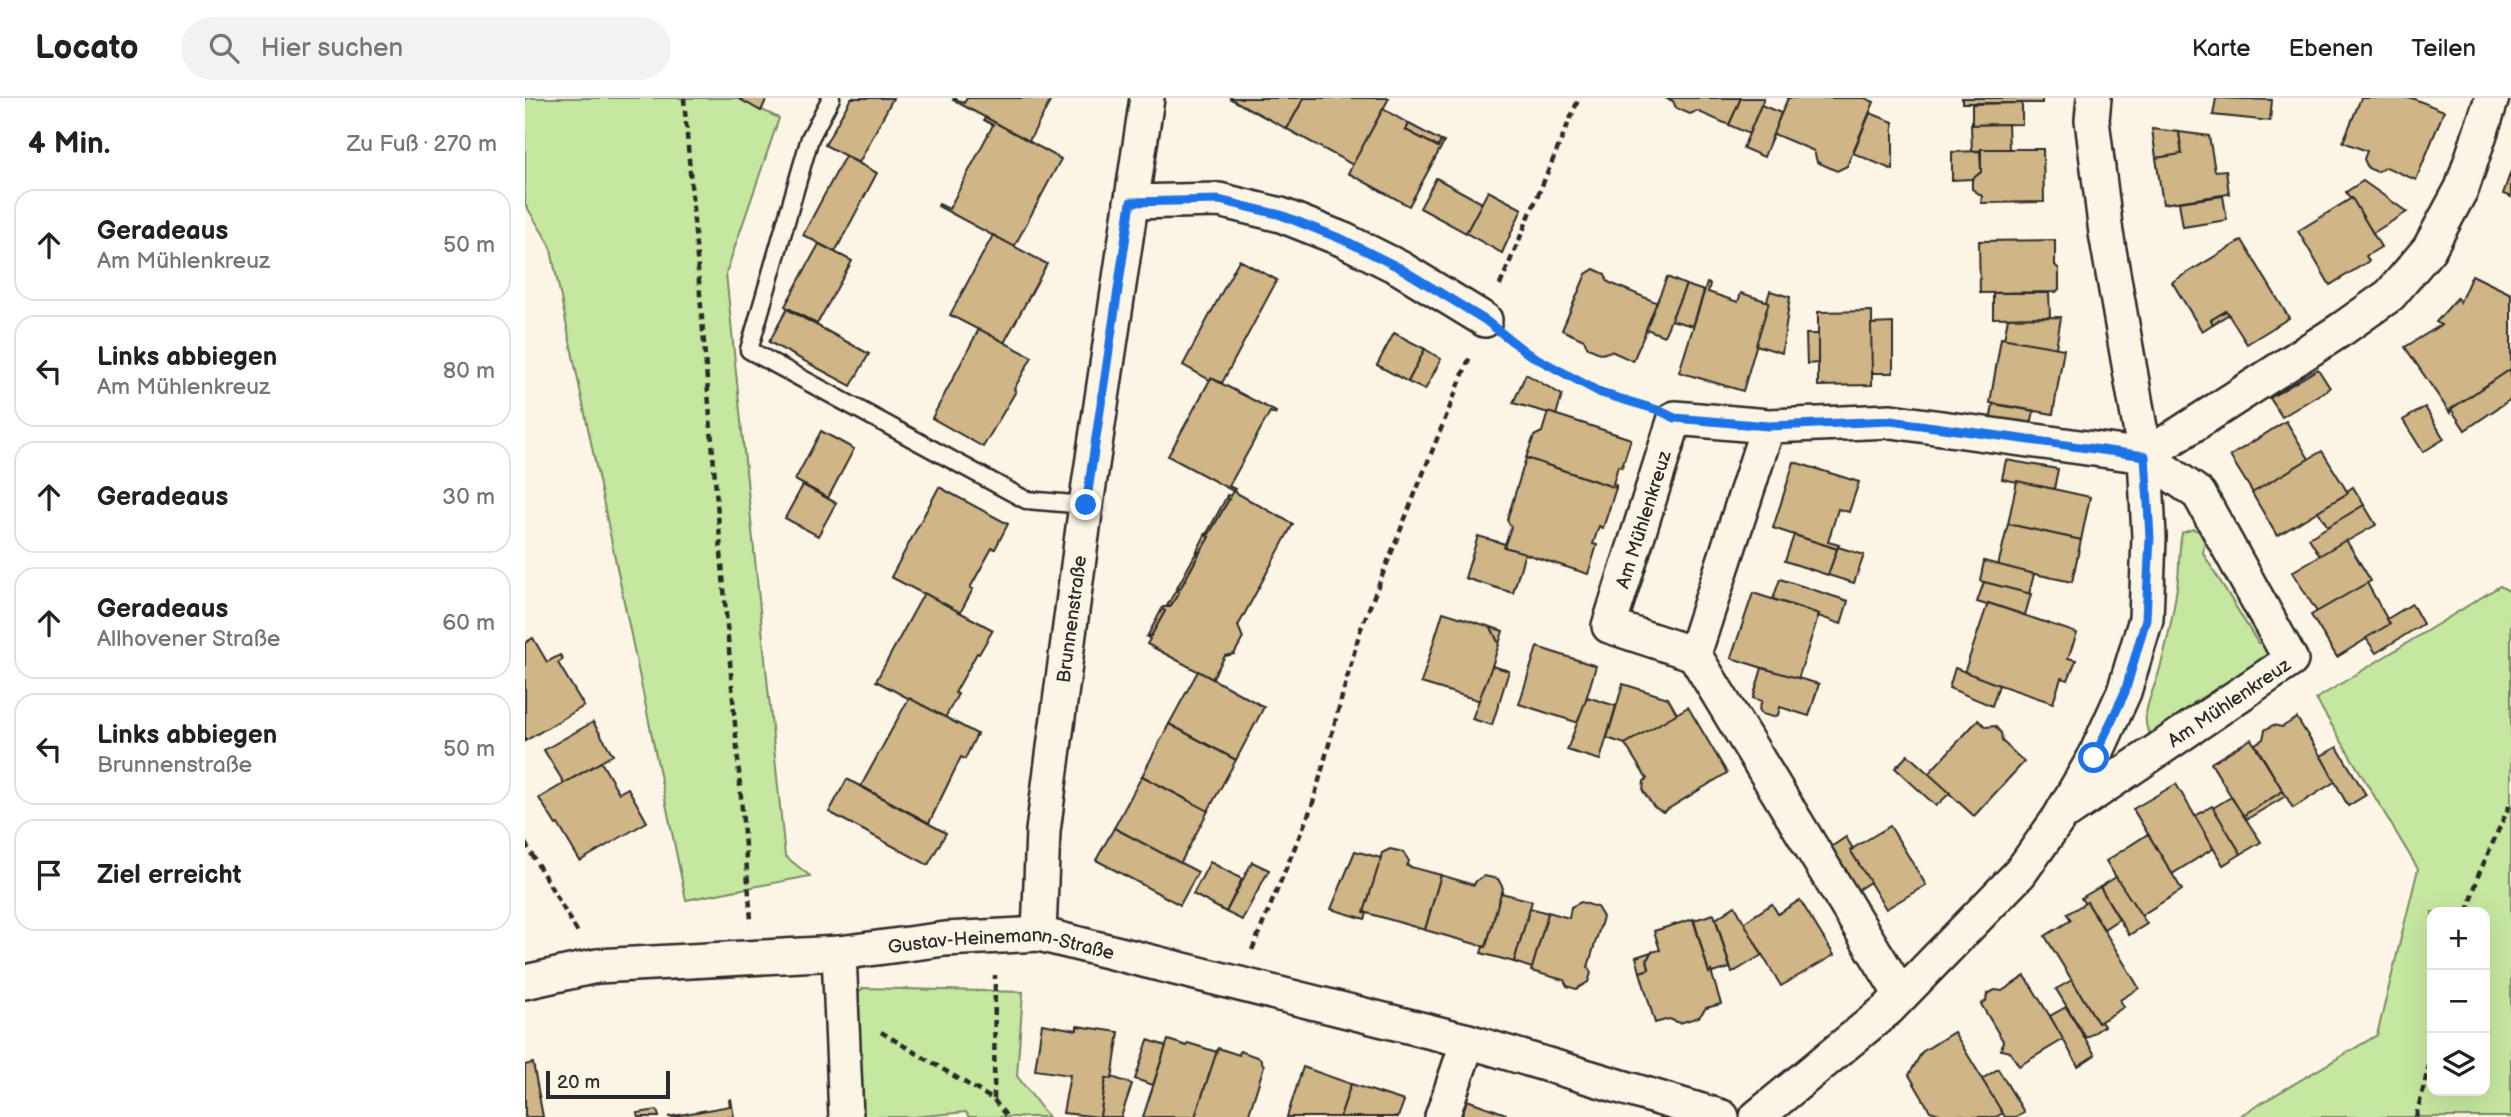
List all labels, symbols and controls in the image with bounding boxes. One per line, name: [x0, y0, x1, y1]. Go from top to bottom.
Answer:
search box: [181, 17, 671, 80]
text: Locato: [35, 28, 139, 68]
icon: search: [205, 29, 243, 67]
text: Hier suchen: [261, 33, 403, 64]
text: Karte: [2192, 34, 2250, 63]
text: Ebenen: [2288, 34, 2373, 63]
text: Teilen: [2411, 34, 2476, 63]
text: 4 Min.: [28, 126, 110, 162]
text: Zu Fuß · 270 m: [347, 130, 497, 158]
text: Geradeaus: [97, 216, 228, 247]
icon: ahead: [30, 226, 68, 264]
text: 50 m: [443, 231, 495, 259]
text: Am Mühlenkreuz: [97, 247, 270, 275]
text: Links abbiegen: [97, 342, 277, 373]
icon: left: [30, 352, 68, 390]
text: 80 m: [443, 357, 495, 385]
text: Am Mühlenkreuz: [97, 373, 270, 401]
street label: Am Mühlenkreuz: [1612, 447, 1677, 592]
icon: ahead: [30, 478, 68, 516]
text: Geradeaus: [97, 482, 228, 513]
text: 30 m: [442, 483, 495, 511]
route end: [1070, 489, 1101, 520]
street label: Brunnenstraße: [1053, 554, 1092, 684]
text: Geradeaus: [97, 594, 228, 625]
icon: ahead: [30, 604, 68, 642]
text: 60 m: [442, 609, 495, 637]
text: Allhovener Straße: [97, 625, 280, 653]
street label: Am Mühlenkreuz: [2164, 653, 2296, 753]
text: Links abbiegen: [97, 720, 277, 751]
icon: left: [30, 730, 68, 768]
text: 50 m: [443, 735, 495, 763]
route start: [2078, 742, 2109, 773]
text: Brunnenstraße: [97, 751, 252, 779]
icon: arrive: [30, 856, 68, 894]
text: Ziel erreicht: [97, 860, 241, 891]
map controls: [2427, 907, 2490, 1096]
button: +: [2427, 907, 2490, 970]
street label: Gustav-Heinemann-Straße: [886, 924, 1117, 965]
button: −: [2427, 970, 2490, 1033]
button: layers: [2427, 1033, 2490, 1096]
scale bar: [546, 1068, 670, 1100]
text: 20 m: [557, 1071, 600, 1094]

